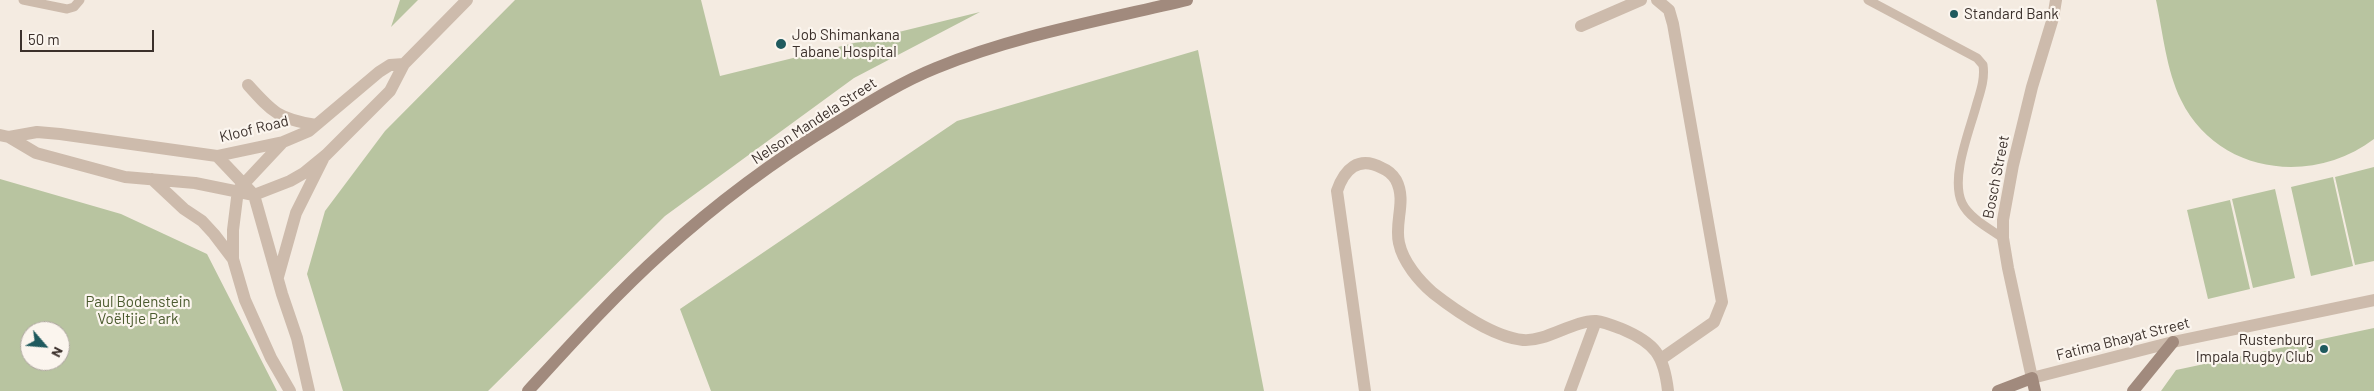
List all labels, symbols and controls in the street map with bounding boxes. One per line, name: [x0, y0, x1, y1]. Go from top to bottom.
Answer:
place label: Standard Bank: [1964, 5, 2059, 23]
marker: Standard Bank: [1948, 8, 1960, 20]
scale bar: [22, 20, 156, 52]
place label: Job Shimankana Tabane Hospital: [792, 26, 900, 61]
text: 50 m: [28, 30, 60, 48]
marker: Job Shimankana Tabane Hospital: [774, 37, 788, 51]
street label: Nelson Mandela Street: [748, 74, 880, 168]
street label: Kloof Road: [218, 112, 290, 146]
street label: Bosch Street: [1979, 134, 2013, 220]
park label: Paul Bodenstein Voëltjie Park: [85, 293, 191, 328]
street label: Fatima Bhayat Street: [2054, 314, 2192, 364]
north arrow: [20, 321, 70, 371]
place label: Rustenburg Impala Rugby Club: [2196, 331, 2314, 366]
marker: Rustenburg Impala Rugby Club: [2318, 343, 2330, 355]
text: N: [48, 345, 68, 361]

